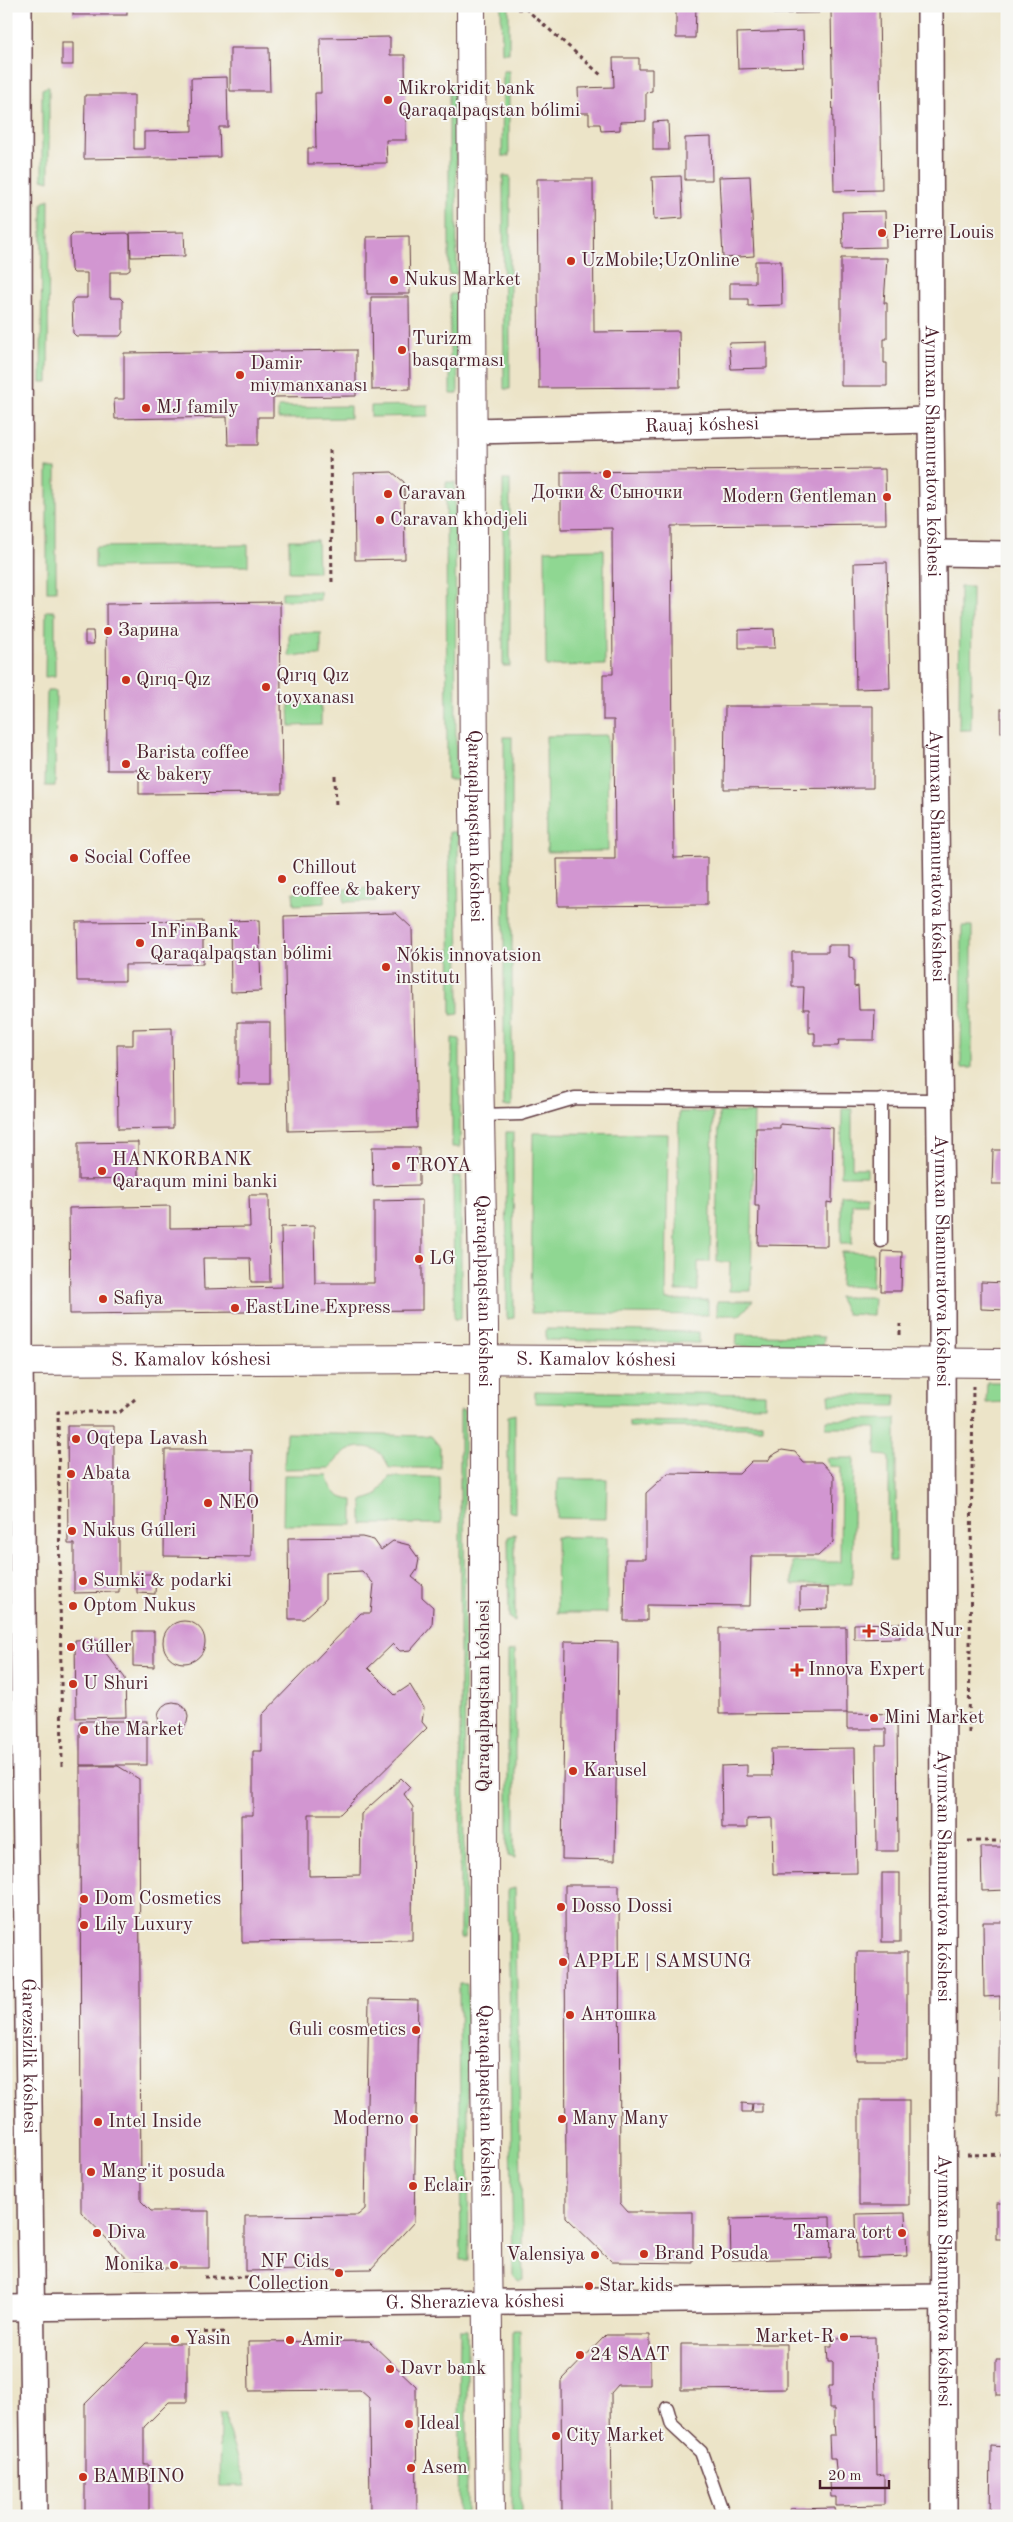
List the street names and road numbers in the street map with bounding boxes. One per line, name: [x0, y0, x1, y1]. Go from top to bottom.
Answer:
street label: Ayımxan Shamuratova kóshesi: [921, 325, 942, 577]
street label: Rauaj kóshesi: [645, 415, 759, 436]
street label: Qaraqalpaqstan kóshesi: [464, 730, 486, 923]
street label: Ayımxan Shamuratova kóshesi: [925, 730, 948, 982]
street label: Ayımxan Shamuratova kóshesi: [930, 1135, 952, 1387]
street label: Qaraqalpaqstan kóshesi: [472, 1194, 494, 1387]
street label: S. Kamalov kóshesi: [111, 1350, 271, 1370]
street label: S. Kamalov kóshesi: [516, 1350, 676, 1370]
street label: Qaraqalpaqstan kóshesi: [475, 1600, 494, 1792]
street label: Ayımxan Shamuratova kóshesi: [933, 1750, 953, 2002]
street label: Ǵarezsizlik kóshesi: [18, 1978, 41, 2134]
street label: Qaraqalpaqstan kóshesi: [475, 2004, 496, 2197]
street label: Ayımxan Shamuratova kóshesi: [934, 2155, 953, 2407]
street label: G. Sherazieva kóshesi: [385, 2292, 565, 2313]

